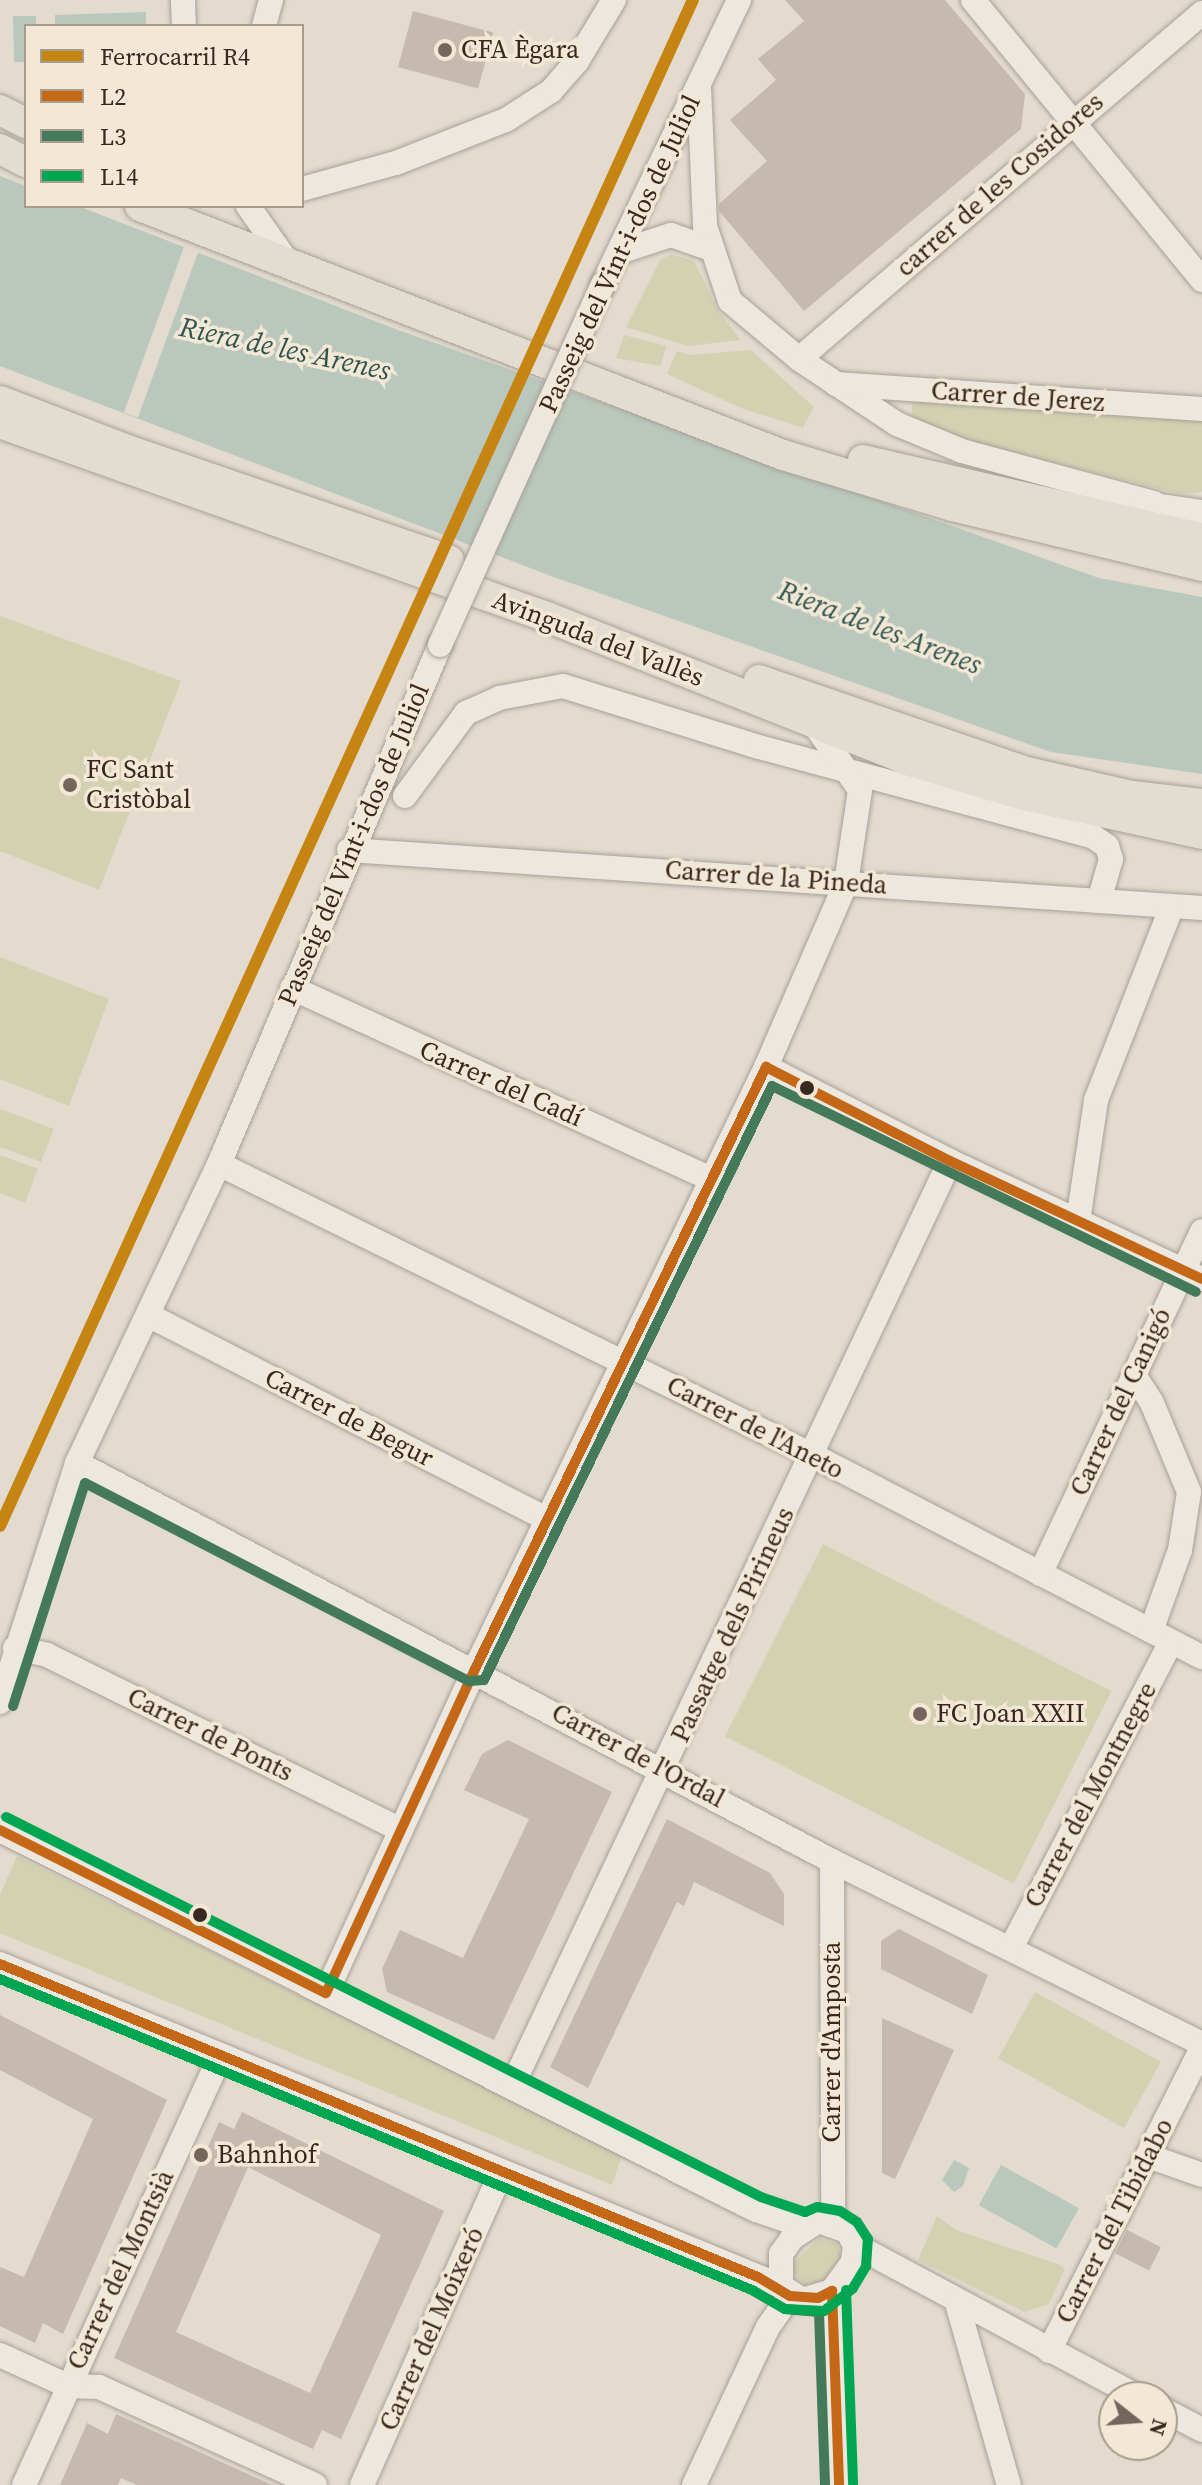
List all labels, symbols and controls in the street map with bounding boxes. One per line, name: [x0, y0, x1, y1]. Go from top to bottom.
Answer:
legend: [24, 24, 304, 208]
place label: CFA Ègara: [461, 34, 579, 66]
text: Ferrocarril R4: [100, 40, 250, 73]
marker: CFA Ègara: [436, 41, 454, 59]
text: L2: [100, 80, 126, 113]
street label: carrer de les Cosidores: [890, 87, 1110, 283]
street label: Passeig del Vint-i-dos de Juliol: [532, 90, 708, 418]
text: L3: [100, 120, 126, 153]
text: L14: [100, 160, 138, 193]
water label: Riera de les Arenes: [177, 309, 393, 387]
street label: Carrer de Jerez: [930, 375, 1106, 419]
water label: Riera de les Arenes: [774, 573, 986, 681]
street label: Avinguda del Vallès: [488, 584, 708, 694]
street label: Passeig del Vint-i-dos de Juliol: [272, 679, 436, 1011]
place label: FC Sant Cristòbal: [86, 754, 191, 816]
marker: FC Sant Cristòbal: [61, 776, 79, 794]
street label: Carrer de la Pineda: [664, 855, 888, 901]
street label: Carrer del Cadí: [415, 1034, 587, 1134]
unlabelled marker: [799, 1080, 815, 1096]
street label: Carrer del Canigó: [1064, 1303, 1178, 1501]
street label: Carrer de Begur: [260, 1362, 438, 1474]
street label: Carrer de l'Aneto: [661, 1370, 849, 1486]
street label: Passatge dels Pirineus: [665, 1503, 801, 1747]
street label: Carrer del Montnegre: [1018, 1677, 1164, 1913]
street label: Carrer de Ponts: [122, 1682, 298, 1788]
street label: Carrer de l'Ordal: [546, 1697, 730, 1815]
place label: FC Joan XXII: [936, 1698, 1085, 1730]
marker: FC Joan XXII: [911, 1705, 929, 1723]
unlabelled marker: [192, 1907, 208, 1923]
street label: Carrer d'Amposta: [816, 1941, 848, 2143]
street label: Carrer del Tibidabo: [1050, 2113, 1180, 2329]
place label: Bahnhof: [217, 2139, 317, 2171]
marker: Bahnhof: [192, 2146, 210, 2164]
street label: Carrer del Montsià: [61, 2165, 181, 2375]
street label: Carrer del Moixeró: [373, 2222, 491, 2436]
north arrow: [1098, 2381, 1178, 2461]
text: N: [1142, 2415, 1176, 2439]

